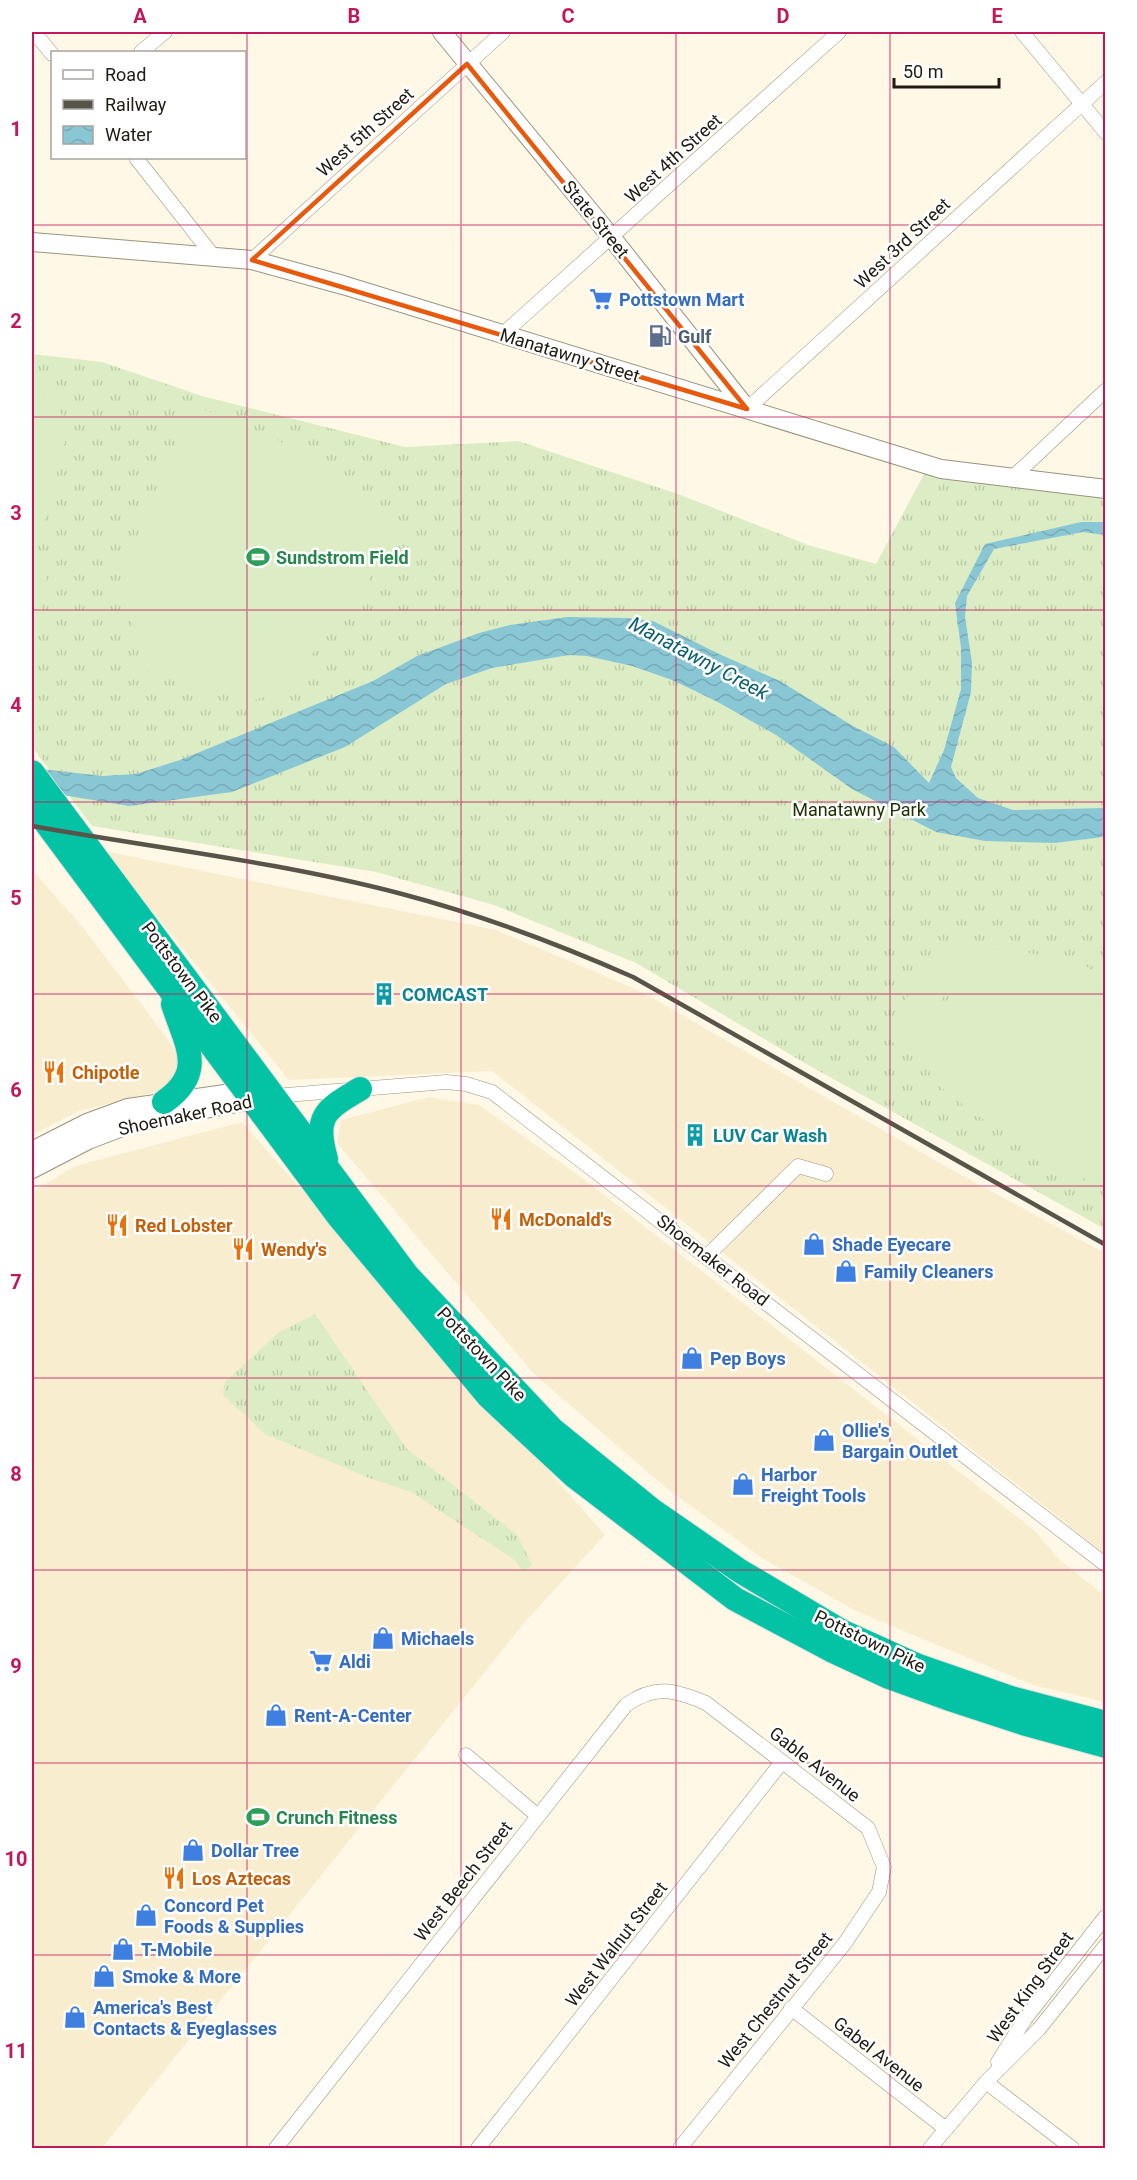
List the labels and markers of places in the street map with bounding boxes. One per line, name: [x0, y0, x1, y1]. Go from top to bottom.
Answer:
supermarket icon: Pottstown Mart: [588, 286, 614, 312]
place label: Pottstown Mart: [619, 289, 744, 310]
fuel station icon: Gulf: [647, 323, 673, 349]
place label: Gulf: [678, 326, 712, 347]
sports icon: Sundstrom Field: [245, 544, 271, 570]
place label: Sundstrom Field: [276, 547, 409, 568]
building icon: COMCAST: [371, 981, 397, 1007]
place label: COMCAST: [402, 984, 488, 1005]
restaurant icon: Chipotle: [41, 1059, 67, 1085]
place label: Chipotle: [72, 1062, 140, 1083]
building icon: LUV Car Wash: [682, 1122, 708, 1148]
place label: LUV Car Wash: [713, 1125, 827, 1146]
restaurant icon: McDonald's: [488, 1206, 514, 1232]
place label: McDonald's: [519, 1209, 612, 1230]
restaurant icon: Red Lobster: [104, 1212, 130, 1238]
place label: Red Lobster: [135, 1215, 233, 1236]
shop icon: Shade Eyecare: [801, 1231, 827, 1257]
place label: Shade Eyecare: [832, 1234, 951, 1255]
restaurant icon: Wendy's: [230, 1236, 256, 1262]
place label: Wendy's: [261, 1239, 327, 1260]
shop icon: Family Cleaners: [833, 1258, 859, 1284]
place label: Family Cleaners: [864, 1261, 993, 1282]
shop icon: Pep Boys: [679, 1345, 705, 1371]
place label: Pep Boys: [710, 1348, 786, 1369]
place label: Ollie's Bargain Outlet: [842, 1420, 958, 1462]
shop icon: Ollie's Bargain Outlet: [811, 1427, 837, 1453]
place label: Harbor Freight Tools: [761, 1464, 866, 1506]
shop icon: Harbor Freight Tools: [730, 1471, 756, 1497]
shop icon: Michaels: [370, 1625, 396, 1651]
place label: Michaels: [401, 1628, 474, 1649]
supermarket icon: Aldi: [308, 1648, 334, 1674]
place label: Aldi: [339, 1651, 371, 1672]
shop icon: Rent-A-Center: [263, 1702, 289, 1728]
place label: Rent-A-Center: [294, 1705, 412, 1726]
sports icon: Crunch Fitness: [245, 1804, 271, 1830]
place label: Crunch Fitness: [276, 1807, 398, 1828]
shop icon: Dollar Tree: [180, 1837, 206, 1863]
place label: Dollar Tree: [211, 1840, 299, 1861]
restaurant icon: Los Aztecas: [161, 1865, 187, 1891]
place label: Los Aztecas: [192, 1868, 291, 1889]
place label: Concord Pet Foods & Supplies: [164, 1895, 304, 1937]
shop icon: Concord Pet Foods & Supplies: [133, 1902, 159, 1928]
shop icon: T-Mobile: [110, 1936, 136, 1962]
place label: T-Mobile: [141, 1939, 213, 1960]
shop icon: Smoke & More: [91, 1963, 117, 1989]
place label: Smoke & More: [122, 1966, 241, 1987]
place label: America's Best Contacts & Eyeglasses: [93, 1997, 277, 2039]
shop icon: America's Best Contacts & Eyeglasses: [62, 2004, 88, 2030]

